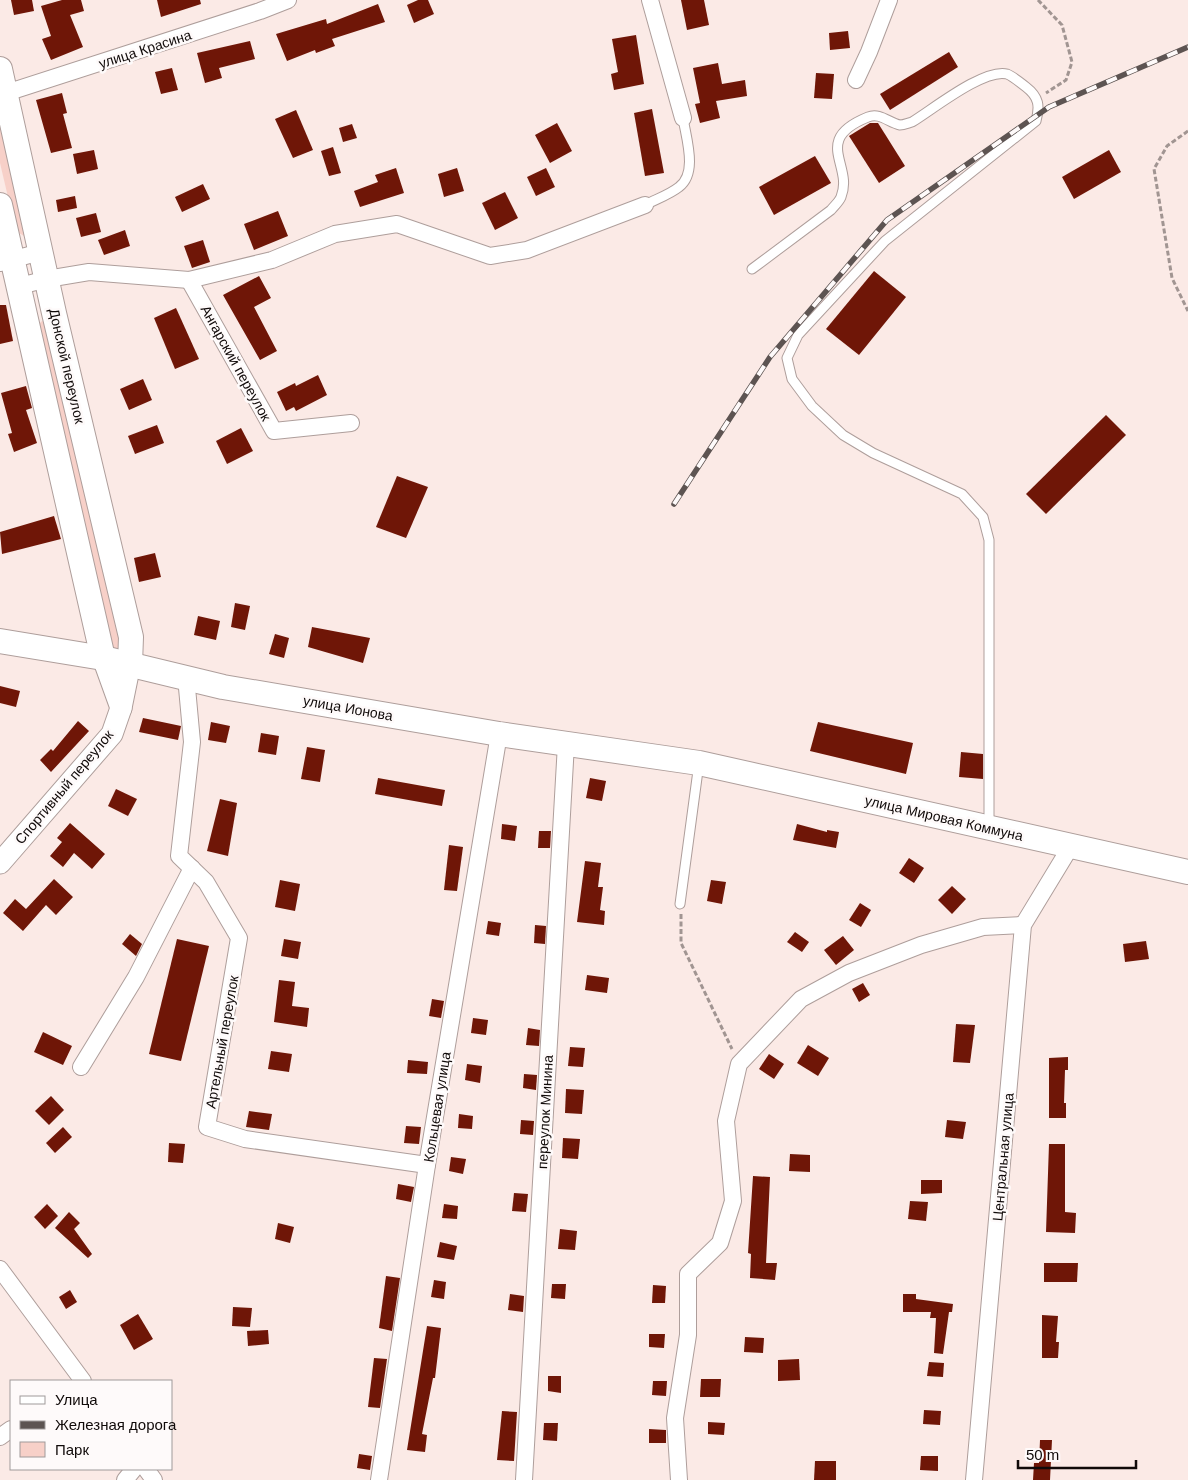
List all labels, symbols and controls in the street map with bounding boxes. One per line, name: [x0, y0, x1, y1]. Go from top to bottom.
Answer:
street label: улица Красина: [97, 26, 194, 72]
street label: Ангарский переулок: [198, 302, 275, 424]
street label: Донской переулок: [46, 307, 88, 426]
street label: улица Ионова: [302, 692, 394, 724]
street label: Спортивный переулок: [12, 726, 117, 847]
street label: улица Мировая Коммуна: [863, 792, 1025, 844]
street label: Артельный переулок: [202, 973, 242, 1110]
street label: Кольцевая улица: [420, 1050, 454, 1163]
street label: переулок Минина: [534, 1054, 556, 1169]
street label: Центральная улица: [989, 1092, 1017, 1222]
legend: [10, 1380, 172, 1470]
text: Улица: [55, 1391, 98, 1408]
text: Железная дорога: [55, 1416, 177, 1433]
scale bar: [1018, 1438, 1136, 1470]
text: Парк: [55, 1441, 89, 1458]
text: 50 m: [1026, 1446, 1059, 1463]

